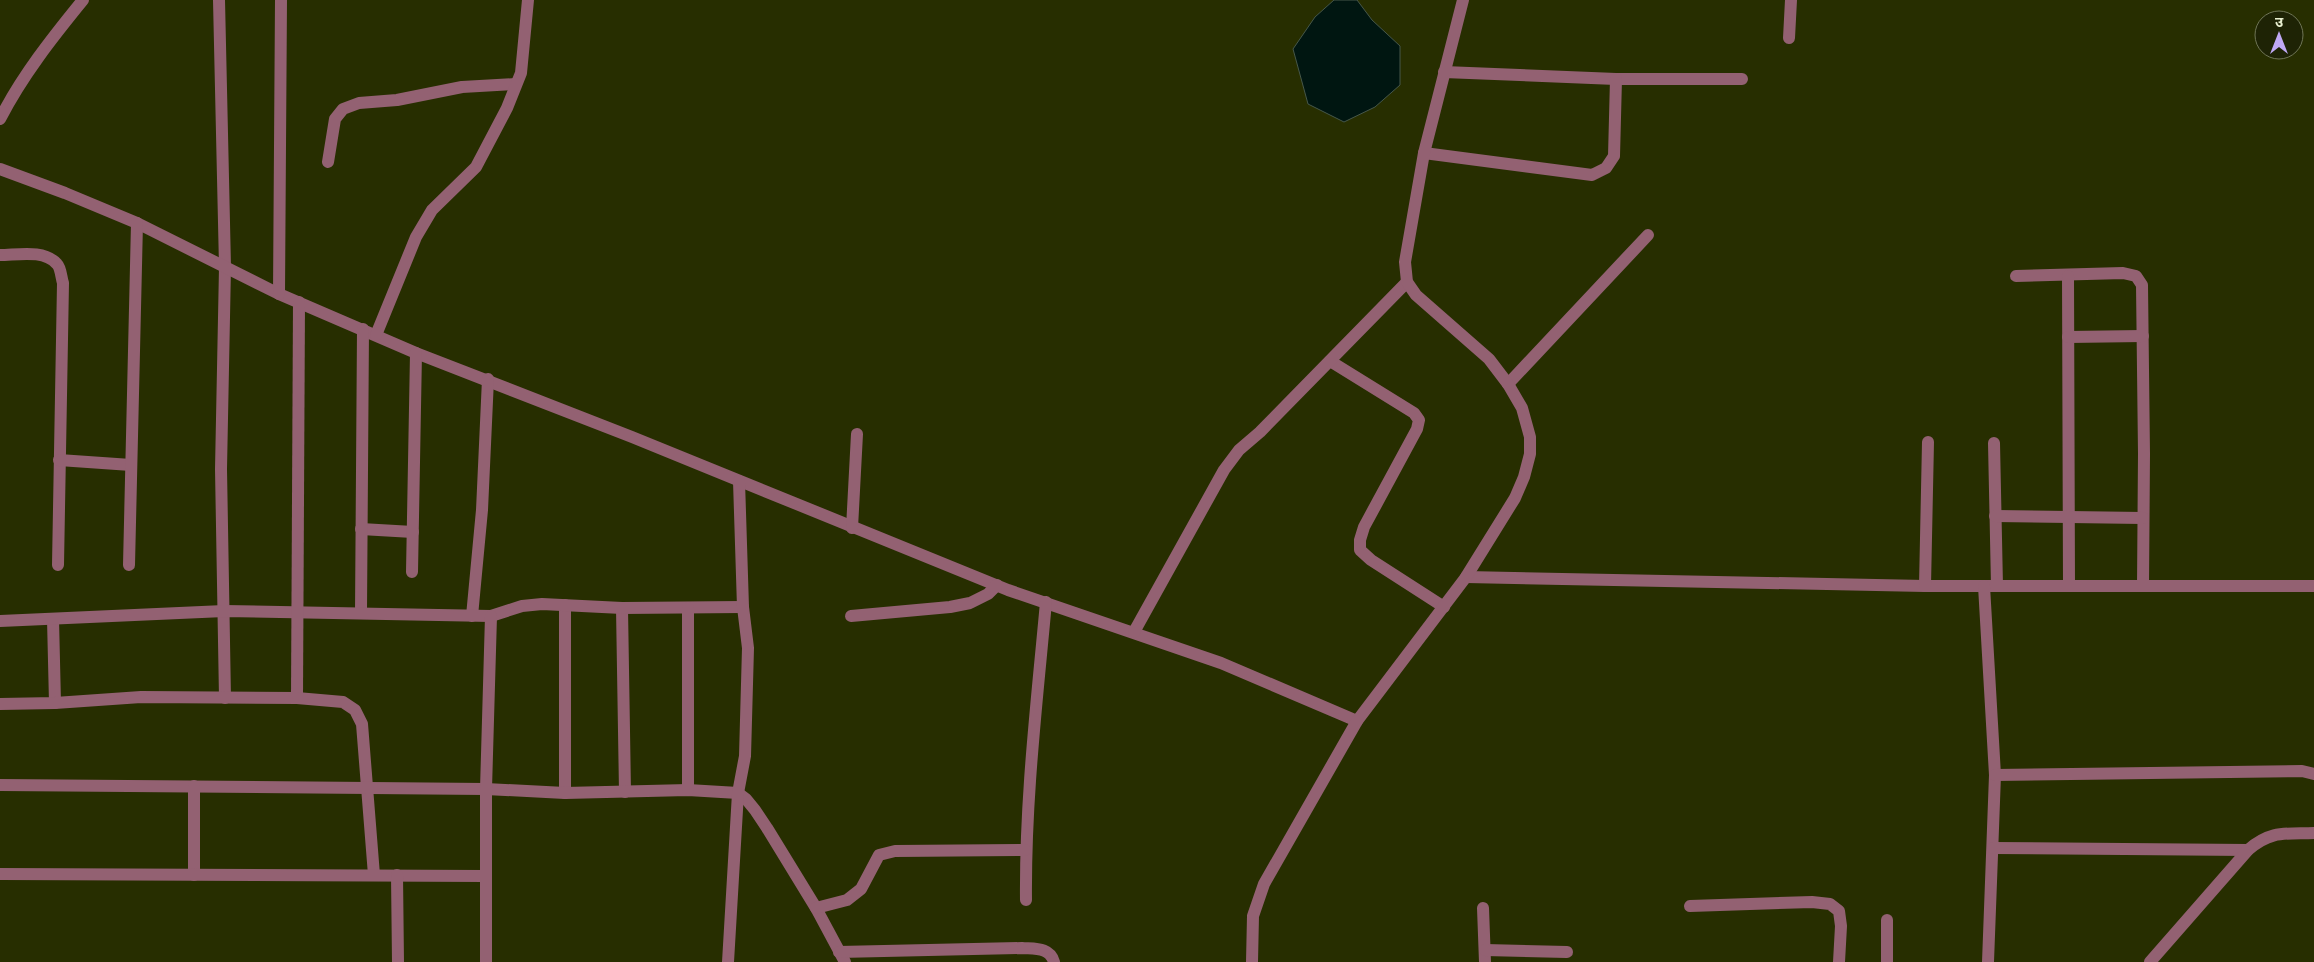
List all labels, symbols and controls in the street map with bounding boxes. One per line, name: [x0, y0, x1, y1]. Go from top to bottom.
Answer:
north arrow: [2254, 10, 2304, 60]
text: उ: [2275, 14, 2284, 30]

